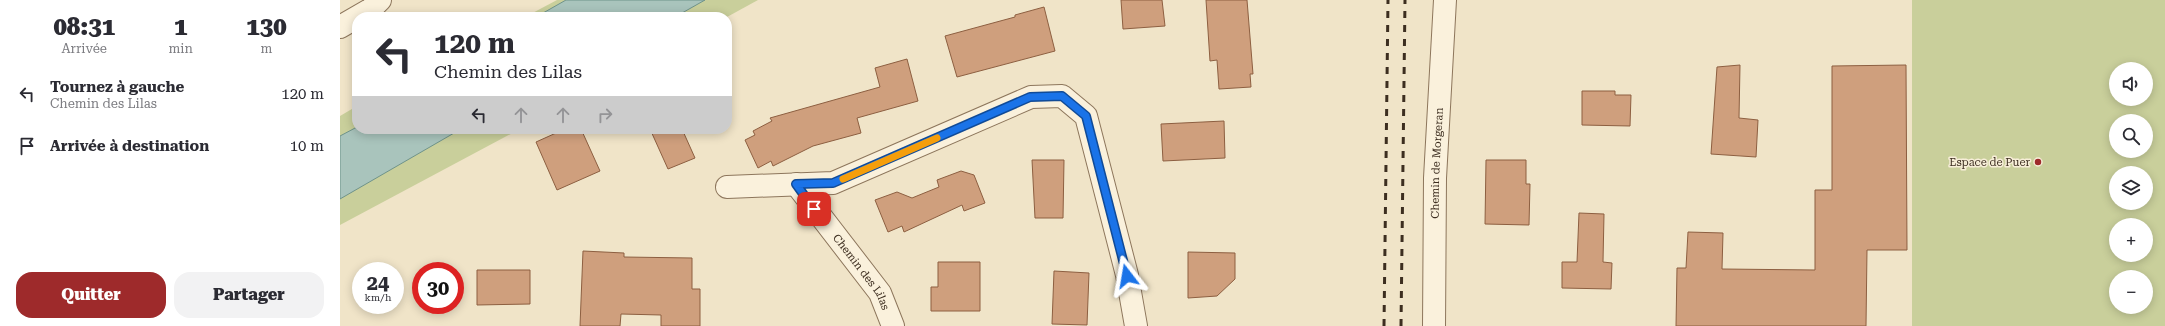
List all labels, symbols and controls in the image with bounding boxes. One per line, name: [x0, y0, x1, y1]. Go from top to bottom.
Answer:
text: 08:31: [53, 13, 115, 41]
text: 1: [174, 13, 187, 41]
text: 130: [246, 13, 287, 41]
text: 120 m: [434, 27, 515, 60]
icon: left: [368, 28, 420, 80]
text: Arrivée: [61, 41, 107, 56]
text: min: [168, 41, 193, 56]
text: m: [260, 41, 272, 56]
text: Chemin des Lilas: [434, 61, 582, 82]
map controls: [2109, 62, 2153, 314]
button: sound: [2109, 62, 2153, 106]
text: Tournez à gauche: [50, 78, 184, 96]
icon: left: [16, 83, 38, 105]
text: 120 m: [281, 85, 324, 103]
text: Chemin des Lilas: [50, 96, 157, 111]
icon: left: [468, 104, 490, 126]
icon: ahead: [510, 104, 532, 126]
icon: ahead: [552, 104, 574, 126]
icon: right: [594, 104, 616, 126]
street label: Chemin de Morgeran: [1429, 107, 1446, 219]
button: search: [2109, 114, 2153, 158]
icon: arrive: [16, 135, 38, 157]
text: Arrivée à destination: [50, 137, 209, 155]
text: 10 m: [290, 137, 324, 155]
place label: Espace de Puer: [1949, 156, 2030, 169]
marker: Espace de Puer: [2033, 157, 2043, 167]
button: layers: [2109, 166, 2153, 210]
pin: [797, 192, 831, 226]
icon: arrive: [803, 198, 825, 220]
button: +: [2109, 218, 2153, 262]
street label: Chemin des Lilas: [830, 232, 892, 312]
position arrow: [1106, 255, 1148, 297]
speed limit sign: 30: [412, 262, 464, 314]
button: −: [2109, 270, 2153, 314]
text: 24: [367, 271, 389, 295]
button: Quitter: [16, 272, 166, 318]
button: Partager: [174, 272, 324, 318]
text: km/h: [365, 292, 391, 303]

